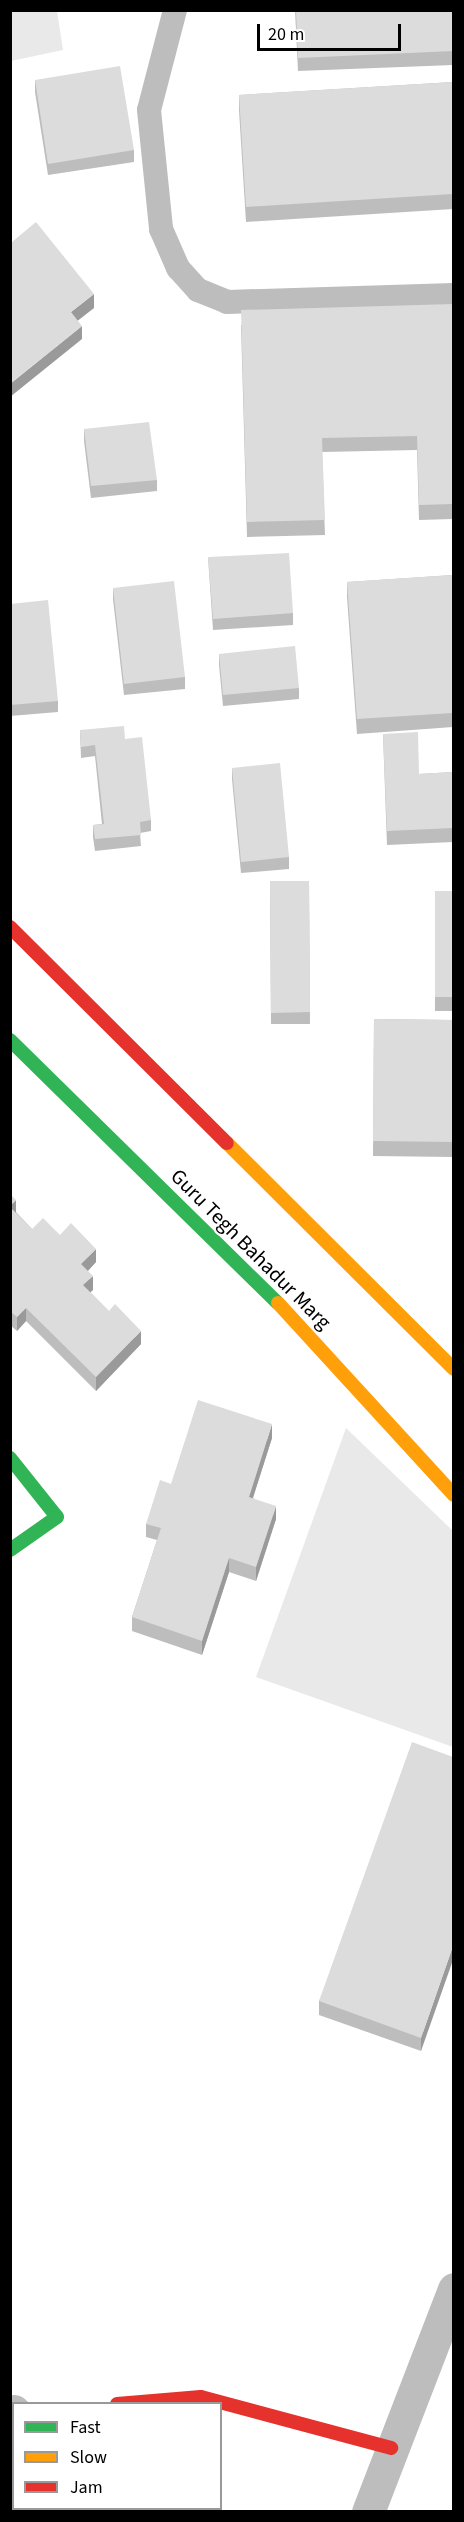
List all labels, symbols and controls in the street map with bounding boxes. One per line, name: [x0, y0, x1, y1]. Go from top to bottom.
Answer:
scale bar: [260, 12, 404, 50]
text: 20 m: [268, 22, 304, 47]
street label: Guru Tegh Bahadur Marg: [166, 1164, 336, 1334]
legend: [12, 2402, 222, 2510]
text: Fast: [70, 2415, 101, 2440]
text: Slow: [70, 2445, 107, 2470]
text: Jam: [70, 2475, 103, 2500]

